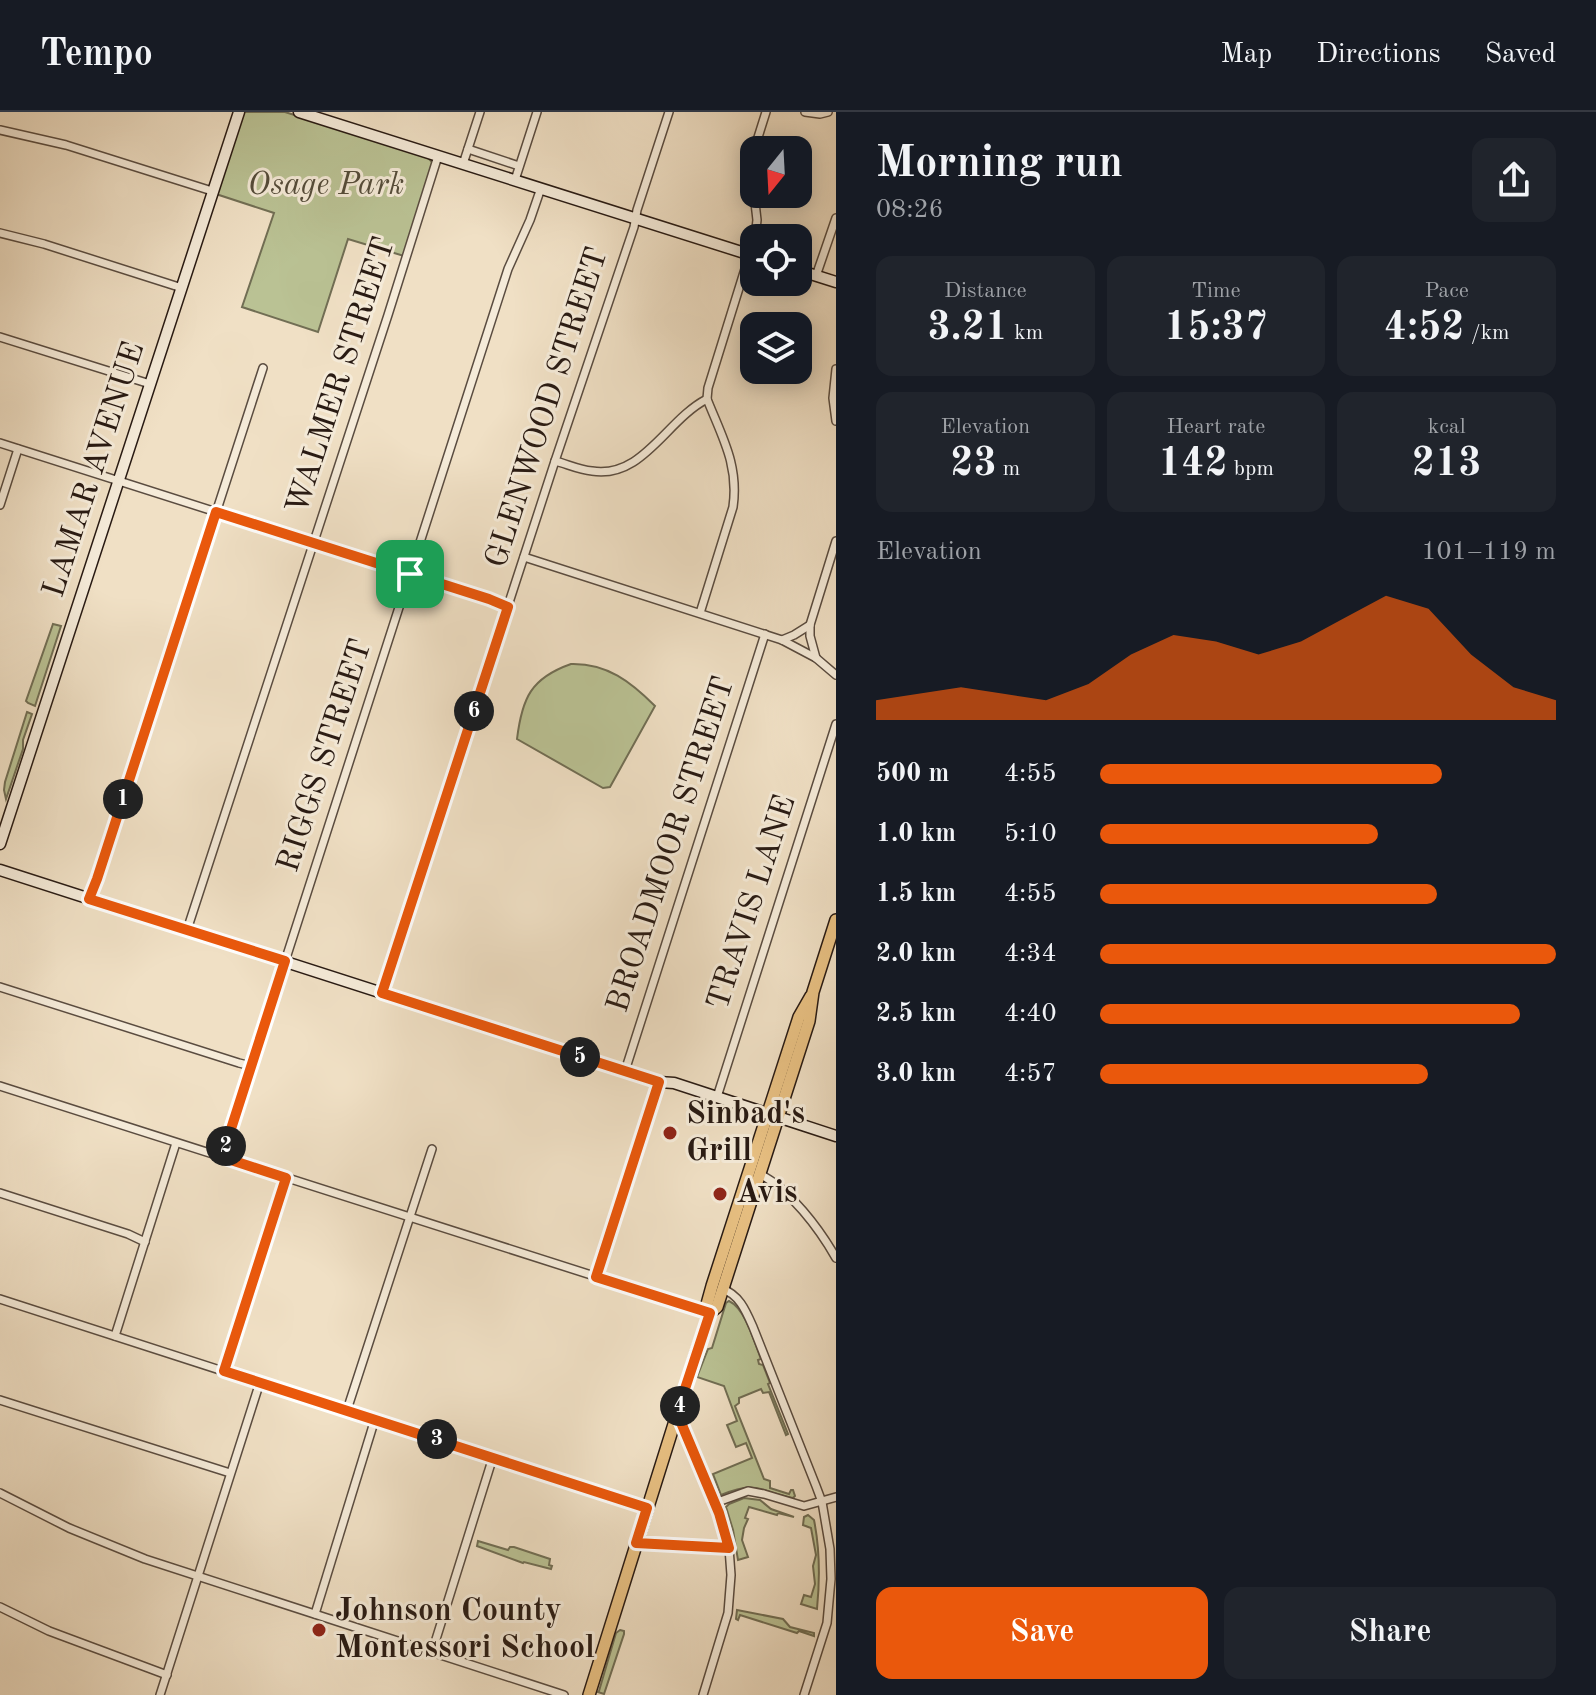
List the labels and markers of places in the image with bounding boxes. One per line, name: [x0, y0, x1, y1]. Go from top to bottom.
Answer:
pin: [376, 540, 444, 608]
pin: 6: [454, 691, 494, 731]
pin: 1: [103, 779, 143, 819]
pin: 5: [560, 1037, 600, 1077]
place label: Sinbad's Grill: [686, 1099, 805, 1168]
marker: Sinbad's Grill: [661, 1124, 679, 1142]
pin: 2: [206, 1126, 246, 1166]
place label: Avis: [736, 1178, 798, 1210]
marker: Avis: [711, 1185, 729, 1203]
pin: 4: [660, 1386, 700, 1426]
pin: 3: [417, 1419, 457, 1459]
place label: Johnson County Montessori School: [335, 1596, 595, 1665]
marker: Johnson County Montessori School: [310, 1621, 328, 1639]

